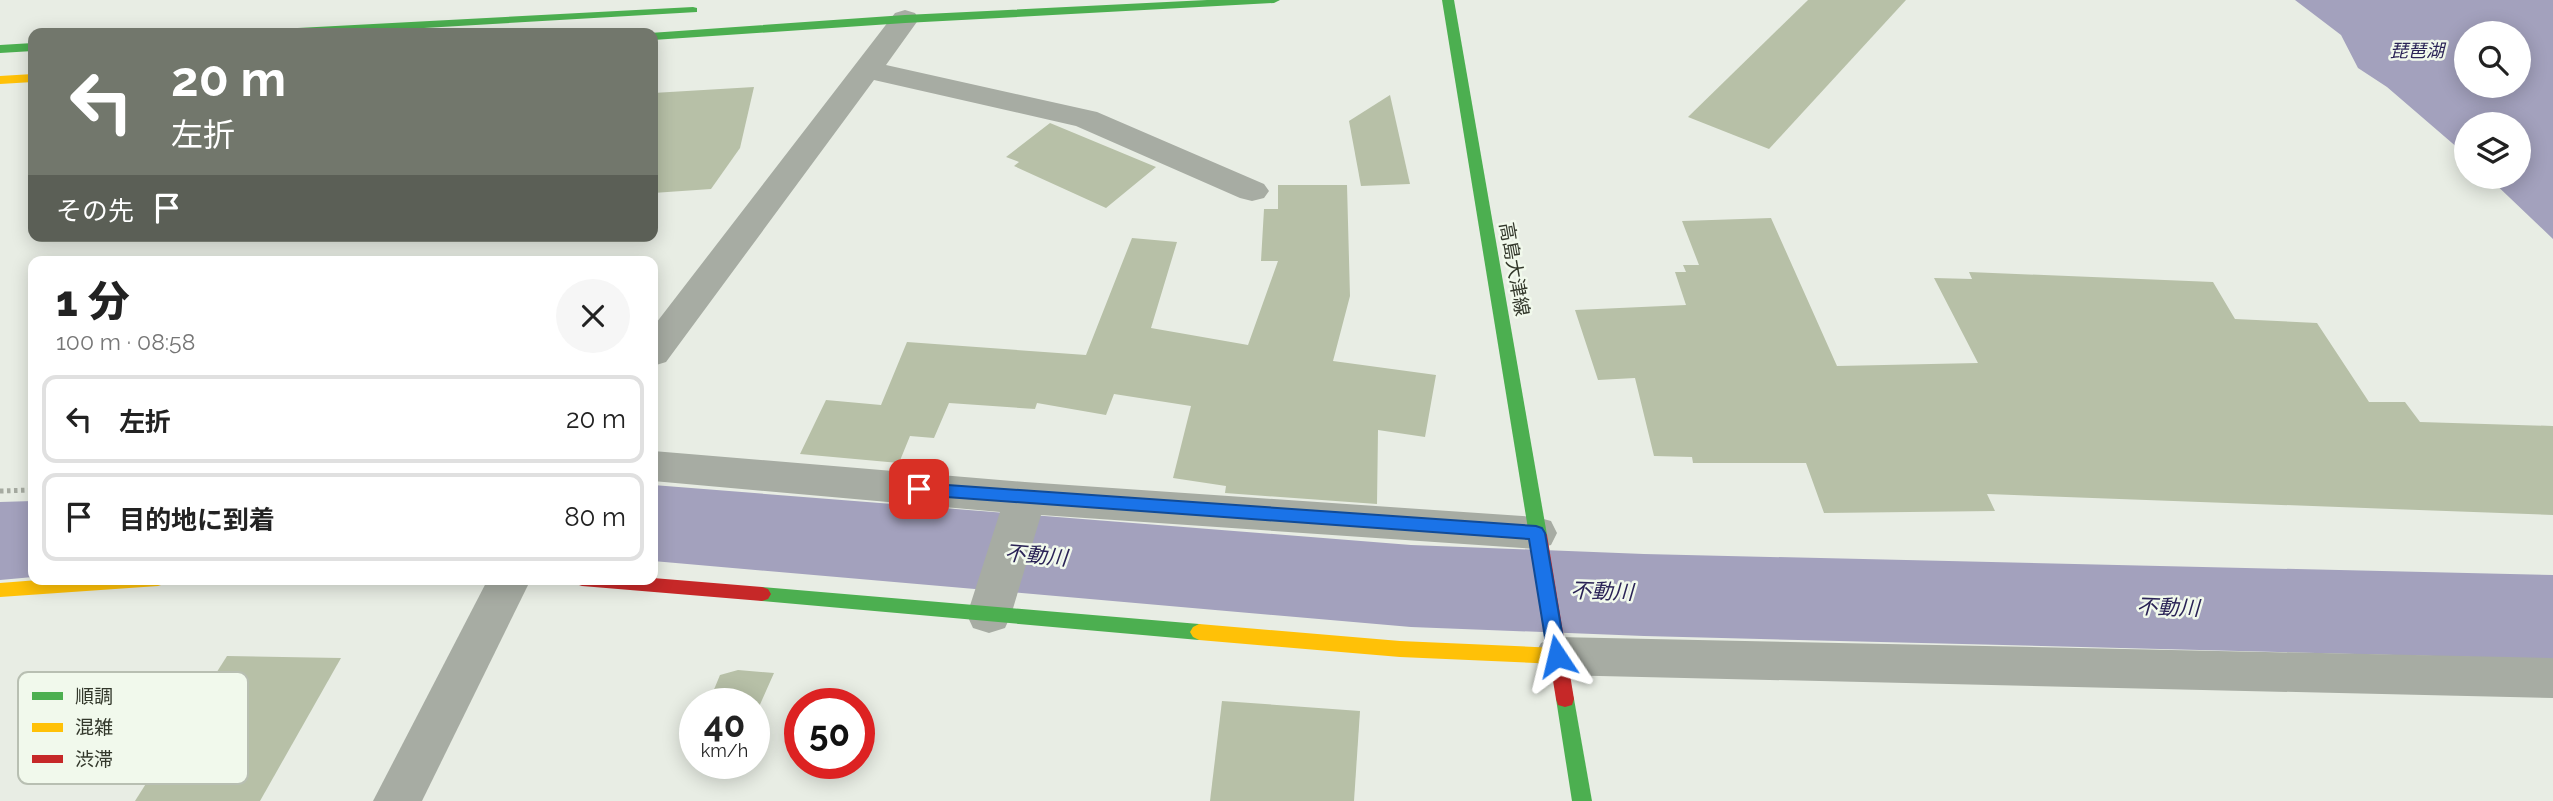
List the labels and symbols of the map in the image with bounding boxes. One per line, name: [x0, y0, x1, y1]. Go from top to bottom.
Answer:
water label: 琵琶湖: [2390, 40, 2447, 61]
street label: 高島大津線: [1496, 220, 1534, 318]
pin: [889, 459, 949, 519]
water label: 不動川: [1004, 540, 1070, 570]
water label: 不動川: [1570, 577, 1636, 605]
water label: 不動川: [2136, 593, 2202, 621]
position arrow: [1520, 619, 1594, 693]
legend: [18, 672, 248, 784]
text: 順調: [75, 685, 113, 707]
speed limit sign: 50: [784, 688, 875, 779]
text: 混雑: [75, 716, 113, 738]
text: 渋滞: [75, 748, 113, 770]

